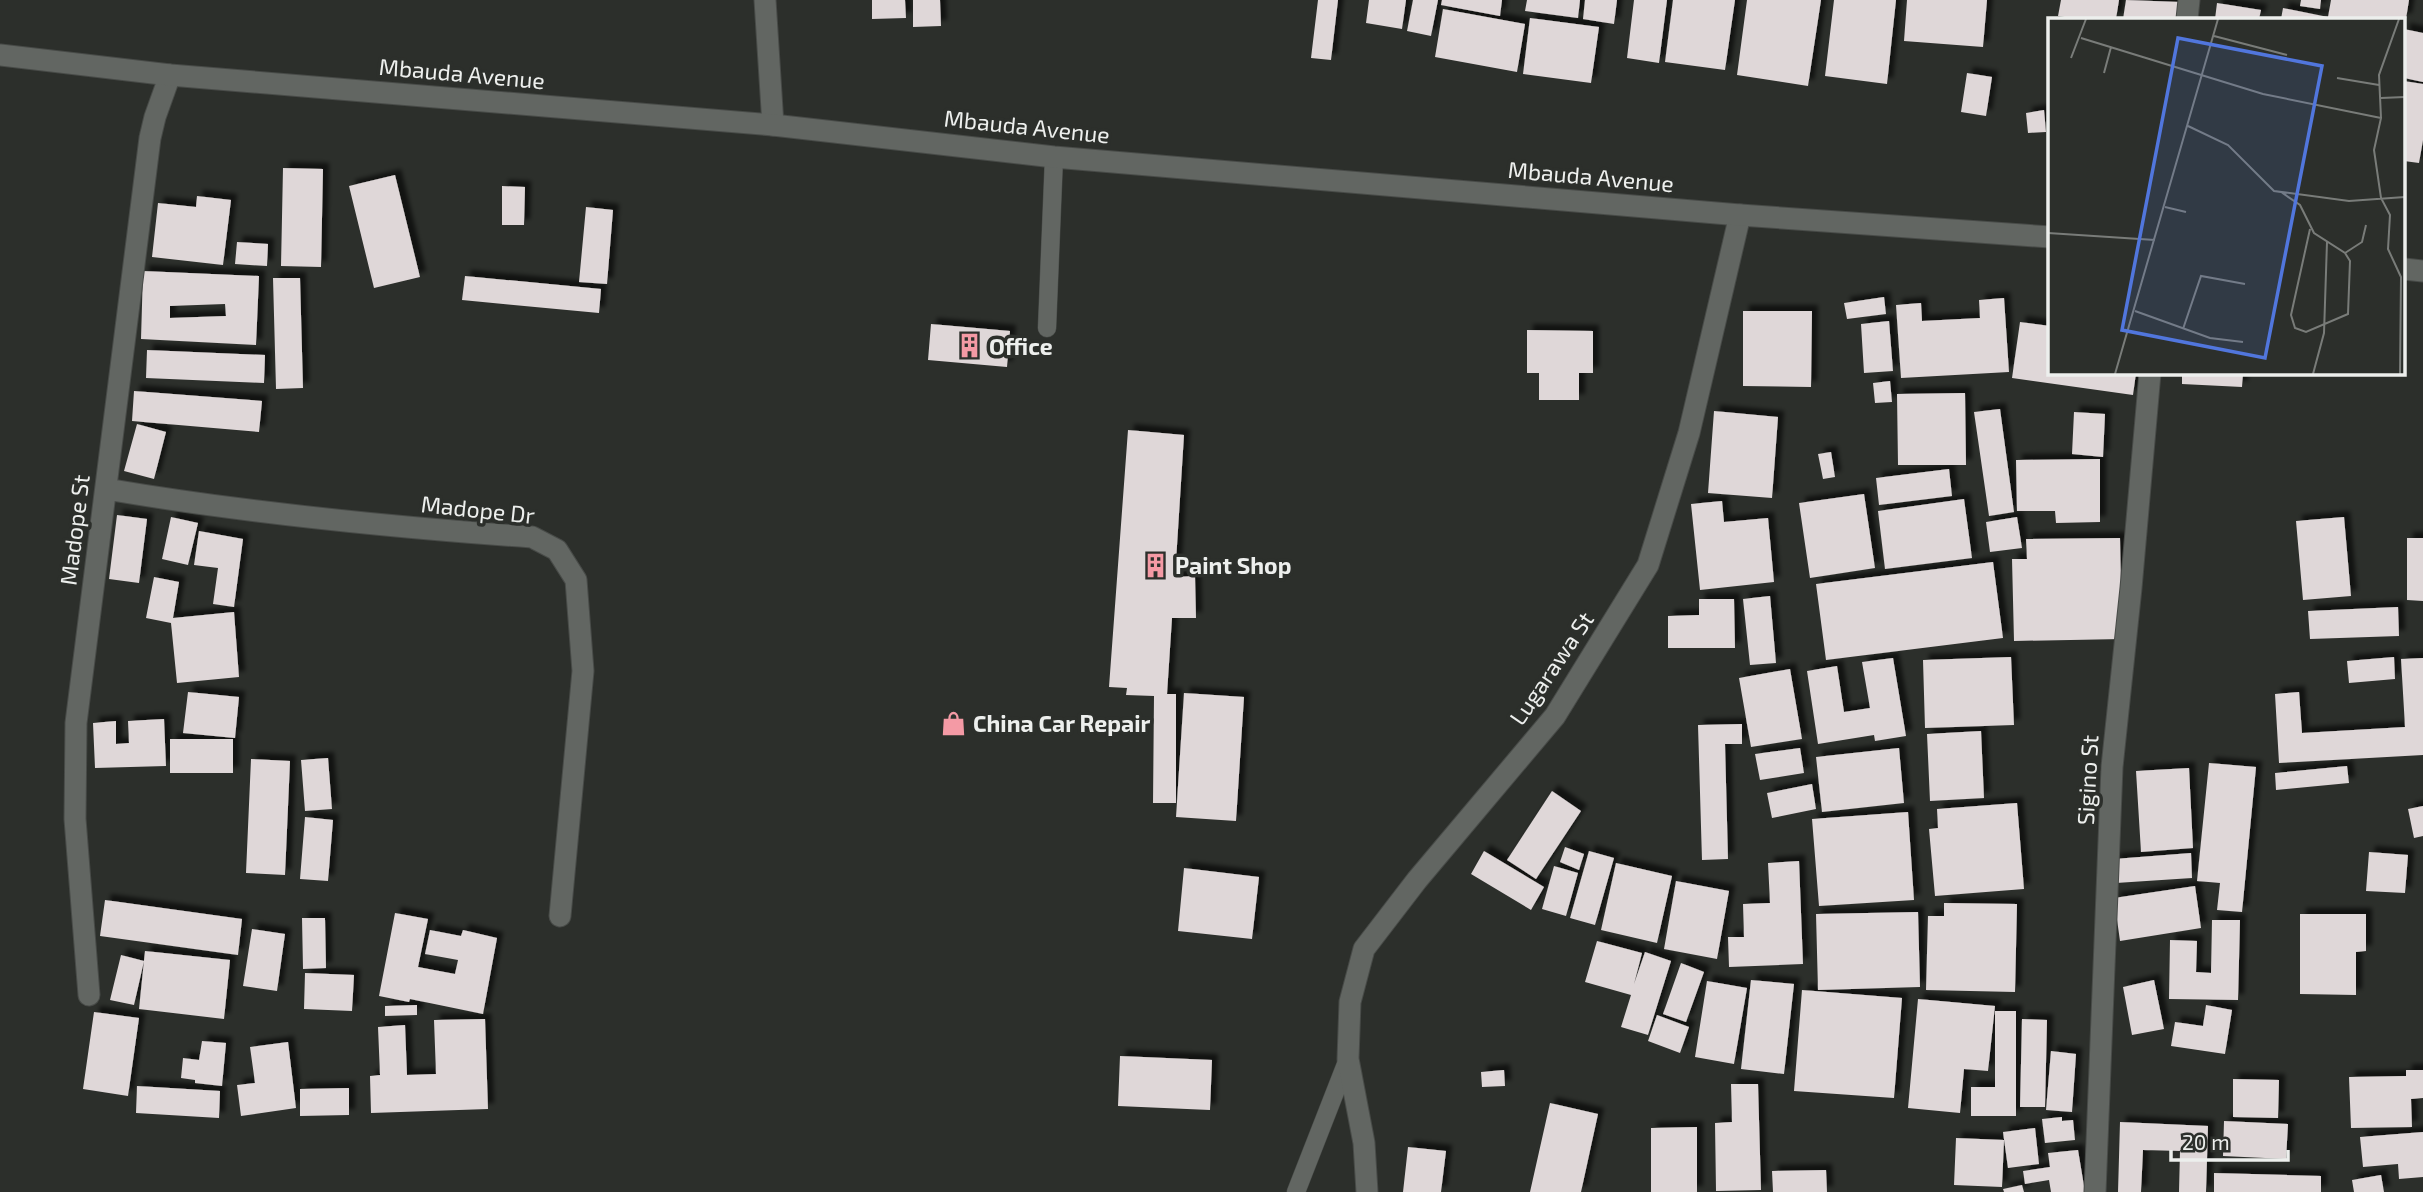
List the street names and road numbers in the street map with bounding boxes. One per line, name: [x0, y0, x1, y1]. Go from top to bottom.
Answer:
street label: Mbauda Avenue: [378, 52, 546, 94]
street label: Mbauda Avenue: [943, 103, 1111, 149]
street label: Mbauda Avenue: [1507, 155, 1675, 197]
street label: Madope St: [53, 473, 95, 587]
street label: Madope Dr: [420, 489, 536, 529]
street label: Lugarawa St: [1503, 606, 1599, 730]
street label: Sigino St: [2071, 734, 2103, 826]

